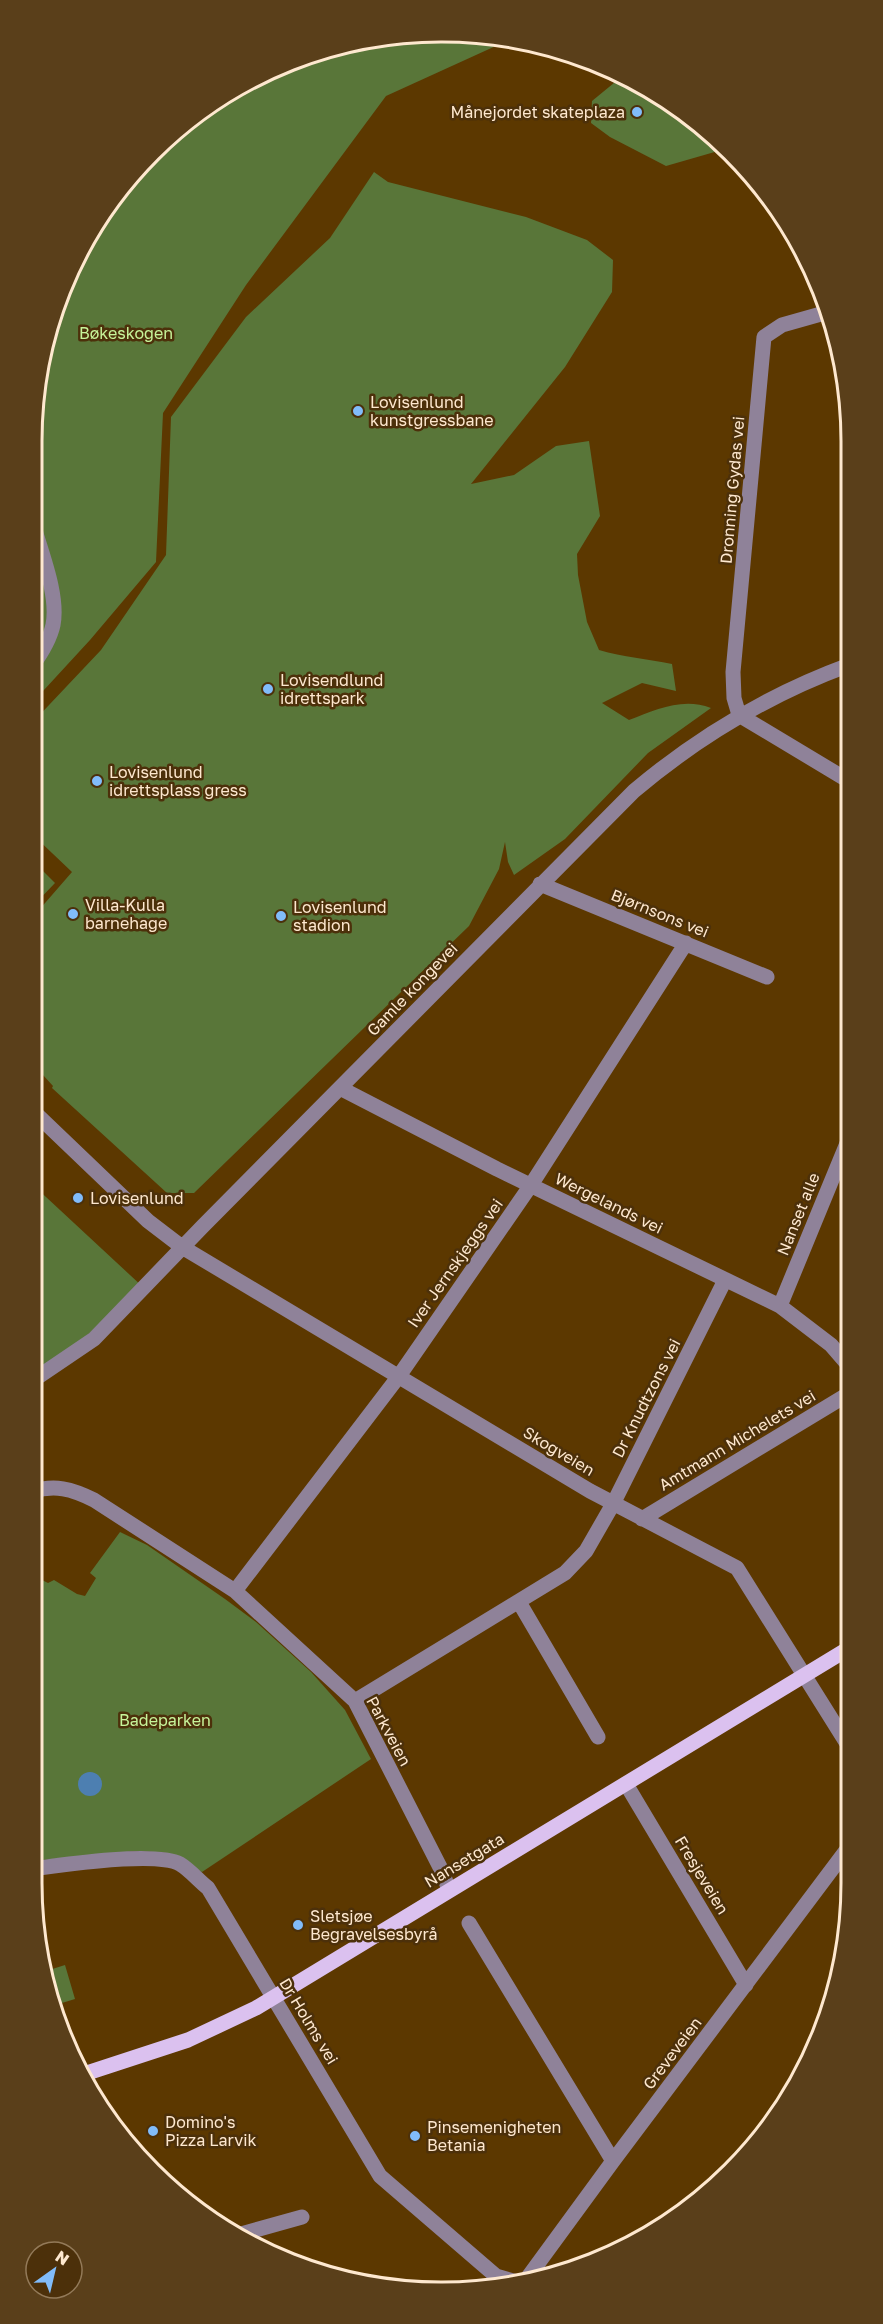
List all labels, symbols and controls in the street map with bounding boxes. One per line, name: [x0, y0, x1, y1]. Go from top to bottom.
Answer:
place label: Månejordet skateplaza: [450, 102, 625, 122]
marker: Månejordet skateplaza: [630, 105, 644, 119]
park label: Bøkeskogen: [79, 323, 173, 343]
place label: Lovisenlund kunstgressbane: [370, 392, 494, 430]
marker: Lovisenlund kunstgressbane: [351, 404, 365, 418]
street label: Dronning Gydas vei: [716, 415, 748, 565]
place label: Lovisendlund idrettspark: [280, 670, 383, 708]
marker: Lovisendlund idrettspark: [261, 682, 275, 696]
place label: Lovisenlund idrettsplass gress: [109, 762, 247, 800]
marker: Lovisenlund idrettsplass gress: [90, 774, 104, 788]
street label: Bjørnsons vei: [608, 884, 712, 942]
place label: Villa-Kulla barnehage: [85, 895, 167, 933]
place label: Lovisenlund stadion: [293, 897, 387, 935]
marker: Villa-Kulla barnehage: [66, 907, 80, 921]
marker: Lovisenlund stadion: [274, 909, 288, 923]
street label: Gamle kongevei: [362, 938, 462, 1040]
street label: Wergelands vei: [552, 1168, 666, 1238]
street label: Nanset alle: [772, 1170, 824, 1258]
place label: Lovisenlund: [90, 1188, 184, 1208]
marker: Lovisenlund: [71, 1191, 85, 1205]
street label: Iver Jernskjeggs vei: [403, 1195, 507, 1331]
street label: Dr Knudtzons vei: [607, 1335, 685, 1461]
street label: Amtmann Michelets vei: [655, 1385, 819, 1495]
street label: Skogveien: [520, 1422, 598, 1480]
street label: Parkveien: [362, 1693, 416, 1769]
park label: Badeparken: [119, 1710, 211, 1730]
street label: Nansetgata: [421, 1828, 507, 1892]
street label: Fresjeveien: [671, 1832, 733, 1918]
place label: Sletsjøe Begravelsesbyrå: [310, 1906, 438, 1944]
marker: Sletsjøe Begravelsesbyrå: [291, 1918, 305, 1932]
street label: Dr Holms vei: [275, 1974, 343, 2068]
street label: Greveveien: [638, 2013, 706, 2093]
place label: Domino's Pizza Larvik: [165, 2112, 257, 2150]
place label: Pinsemenigheten Betania: [427, 2117, 561, 2155]
marker: Domino's Pizza Larvik: [146, 2124, 160, 2138]
marker: Pinsemenigheten Betania: [408, 2129, 422, 2143]
north arrow: [24, 2240, 84, 2300]
text: N: [52, 2246, 73, 2269]

